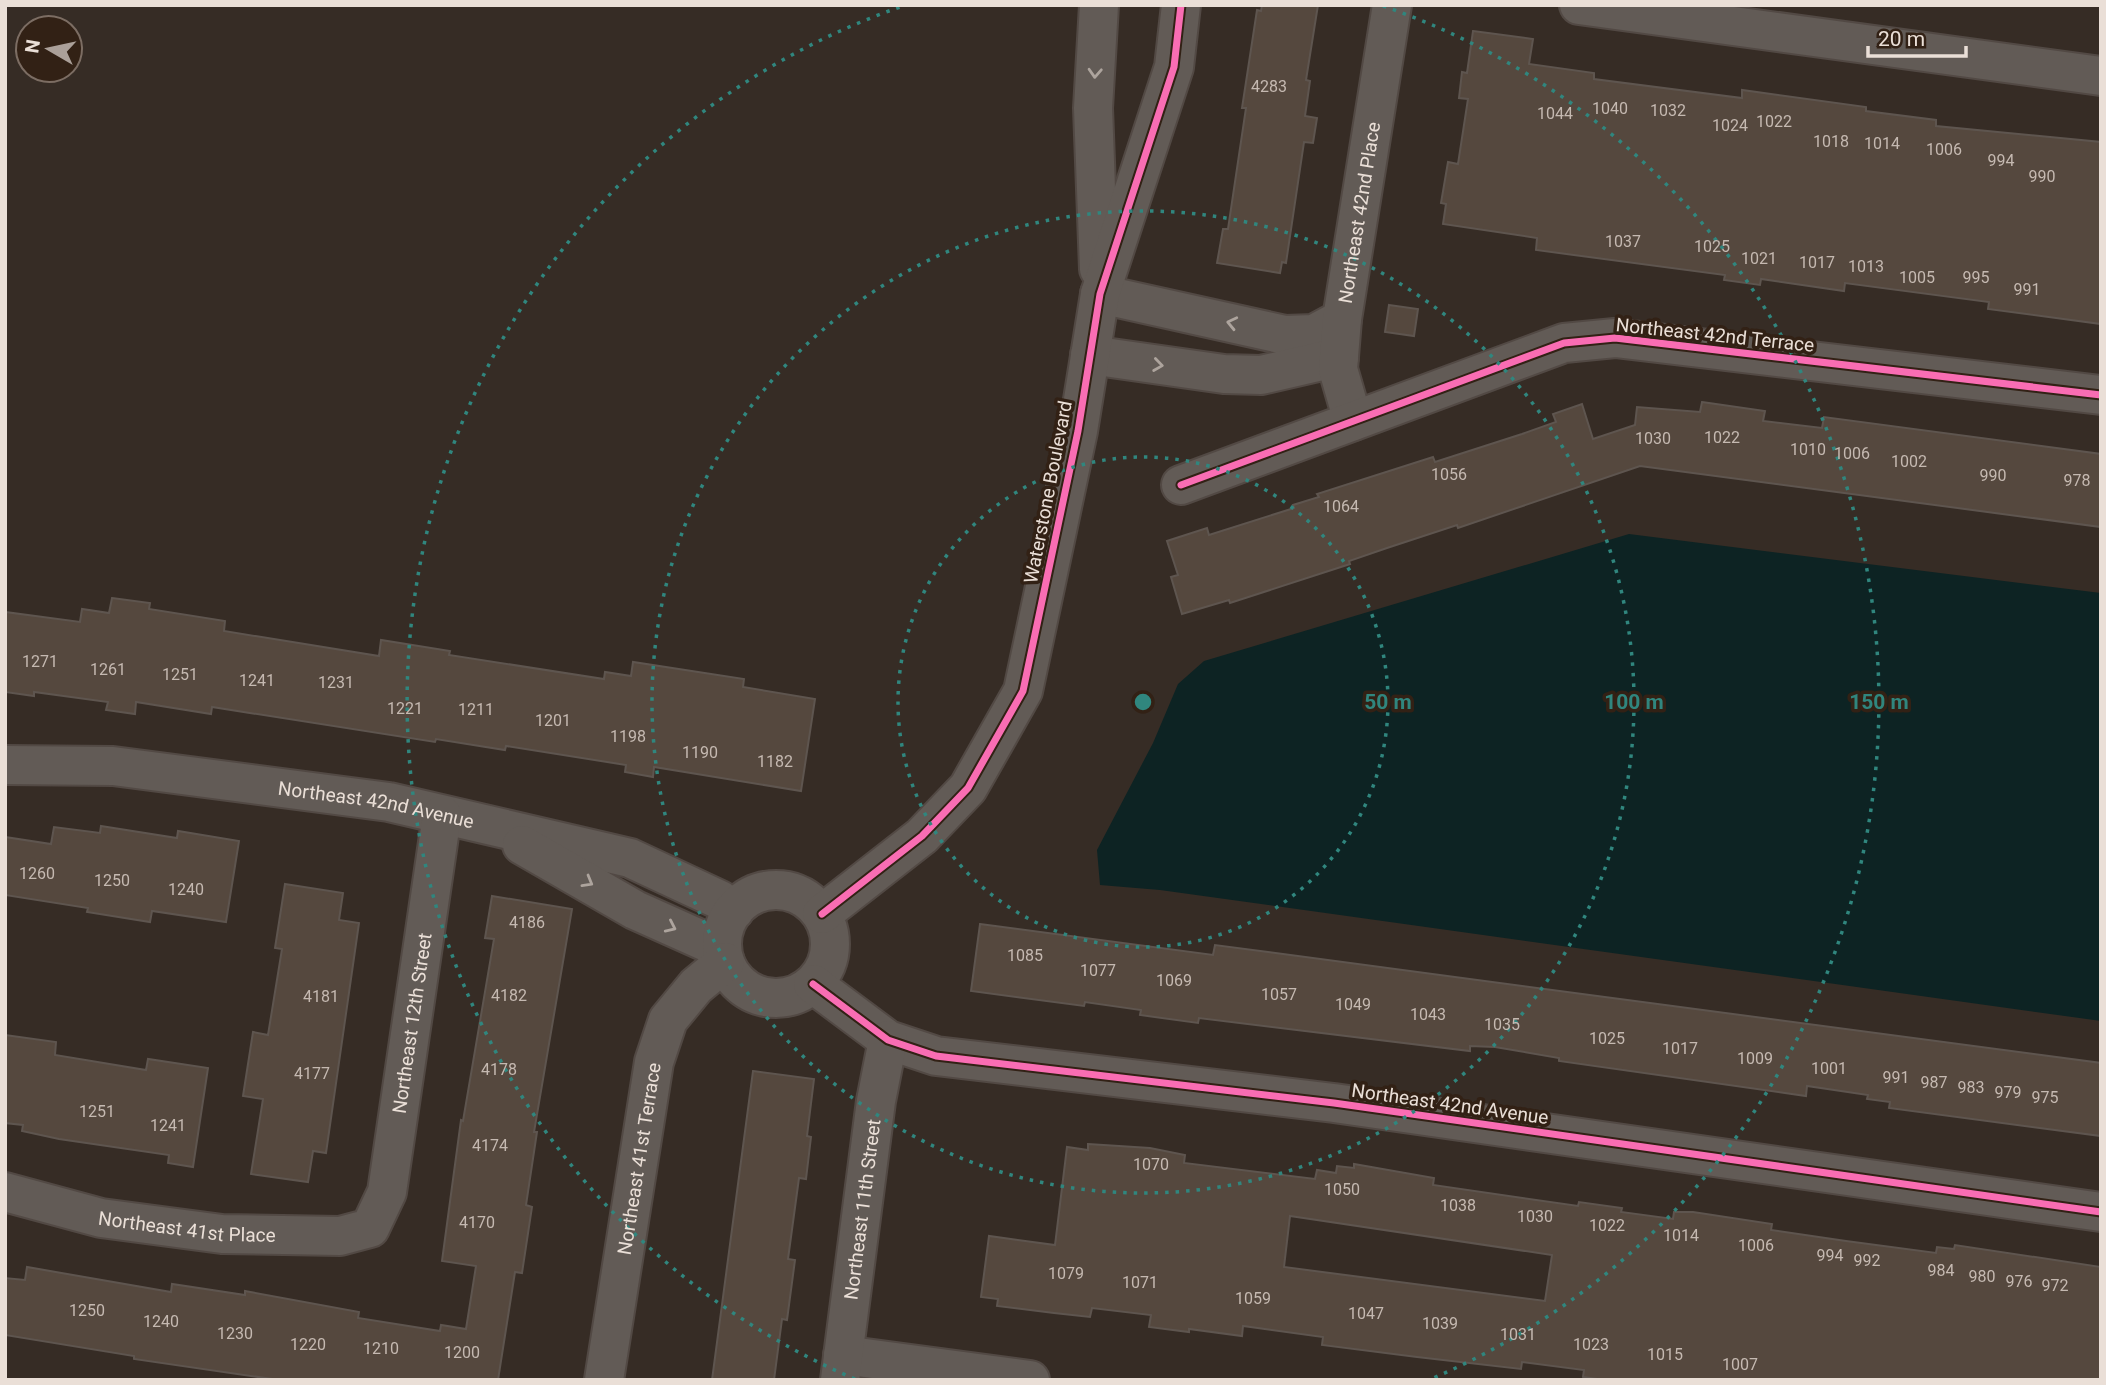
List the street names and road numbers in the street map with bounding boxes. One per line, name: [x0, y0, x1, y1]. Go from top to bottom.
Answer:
street label: Northeast 42nd Place: [1333, 120, 1385, 305]
street label: Northeast 42nd Terrace: [1615, 313, 1815, 357]
street label: Waterstone Boulevard: [1019, 399, 1077, 585]
street label: Northeast 42nd Avenue: [277, 776, 476, 833]
street label: Northeast 12th Street: [387, 931, 436, 1115]
street label: Northeast 41st Terrace: [612, 1061, 665, 1256]
street label: Northeast 42nd Avenue: [1350, 1079, 1550, 1129]
street label: Northeast 11th Street: [839, 1118, 885, 1301]
street label: Northeast 41st Place: [97, 1206, 276, 1246]

